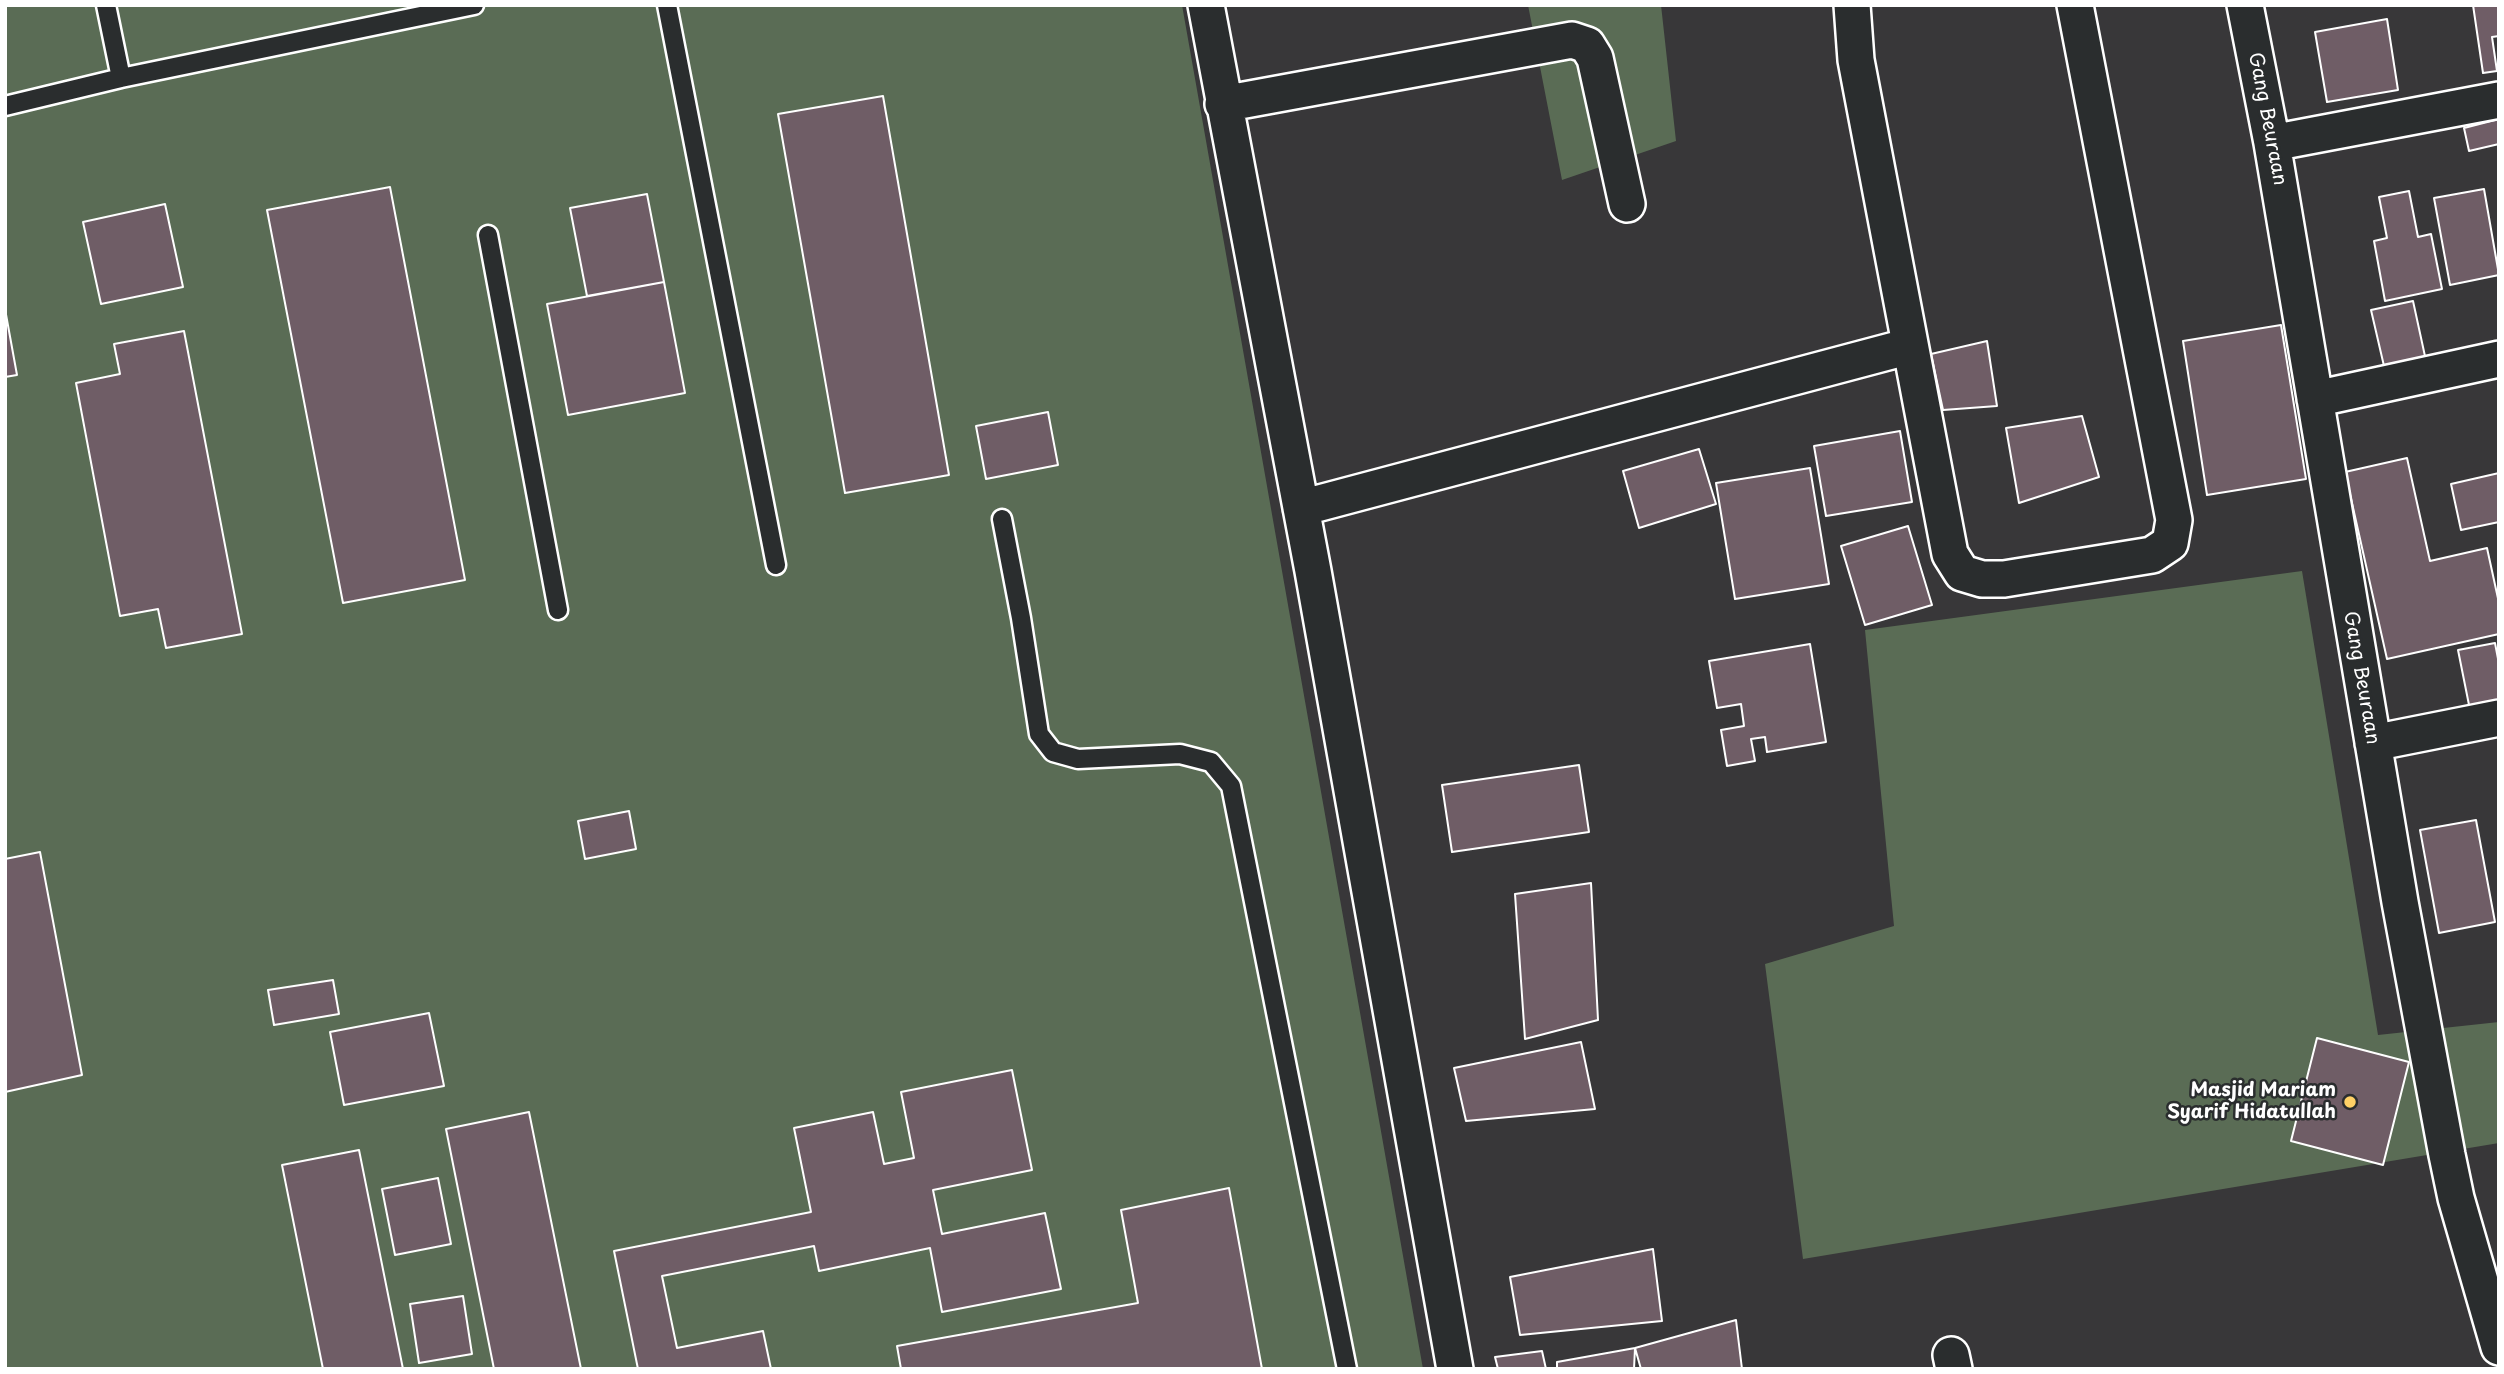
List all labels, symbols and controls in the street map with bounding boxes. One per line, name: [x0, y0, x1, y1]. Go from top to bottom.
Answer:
street label: Gang Beuraan: [2243, 51, 2291, 187]
street label: Gang Beuraan: [2338, 610, 2384, 746]
place label: Masjid Mariam Syarif Hidatullah: [2167, 1080, 2336, 1124]
marker: Masjid Mariam Syarif Hidatullah: [2342, 1094, 2358, 1110]

